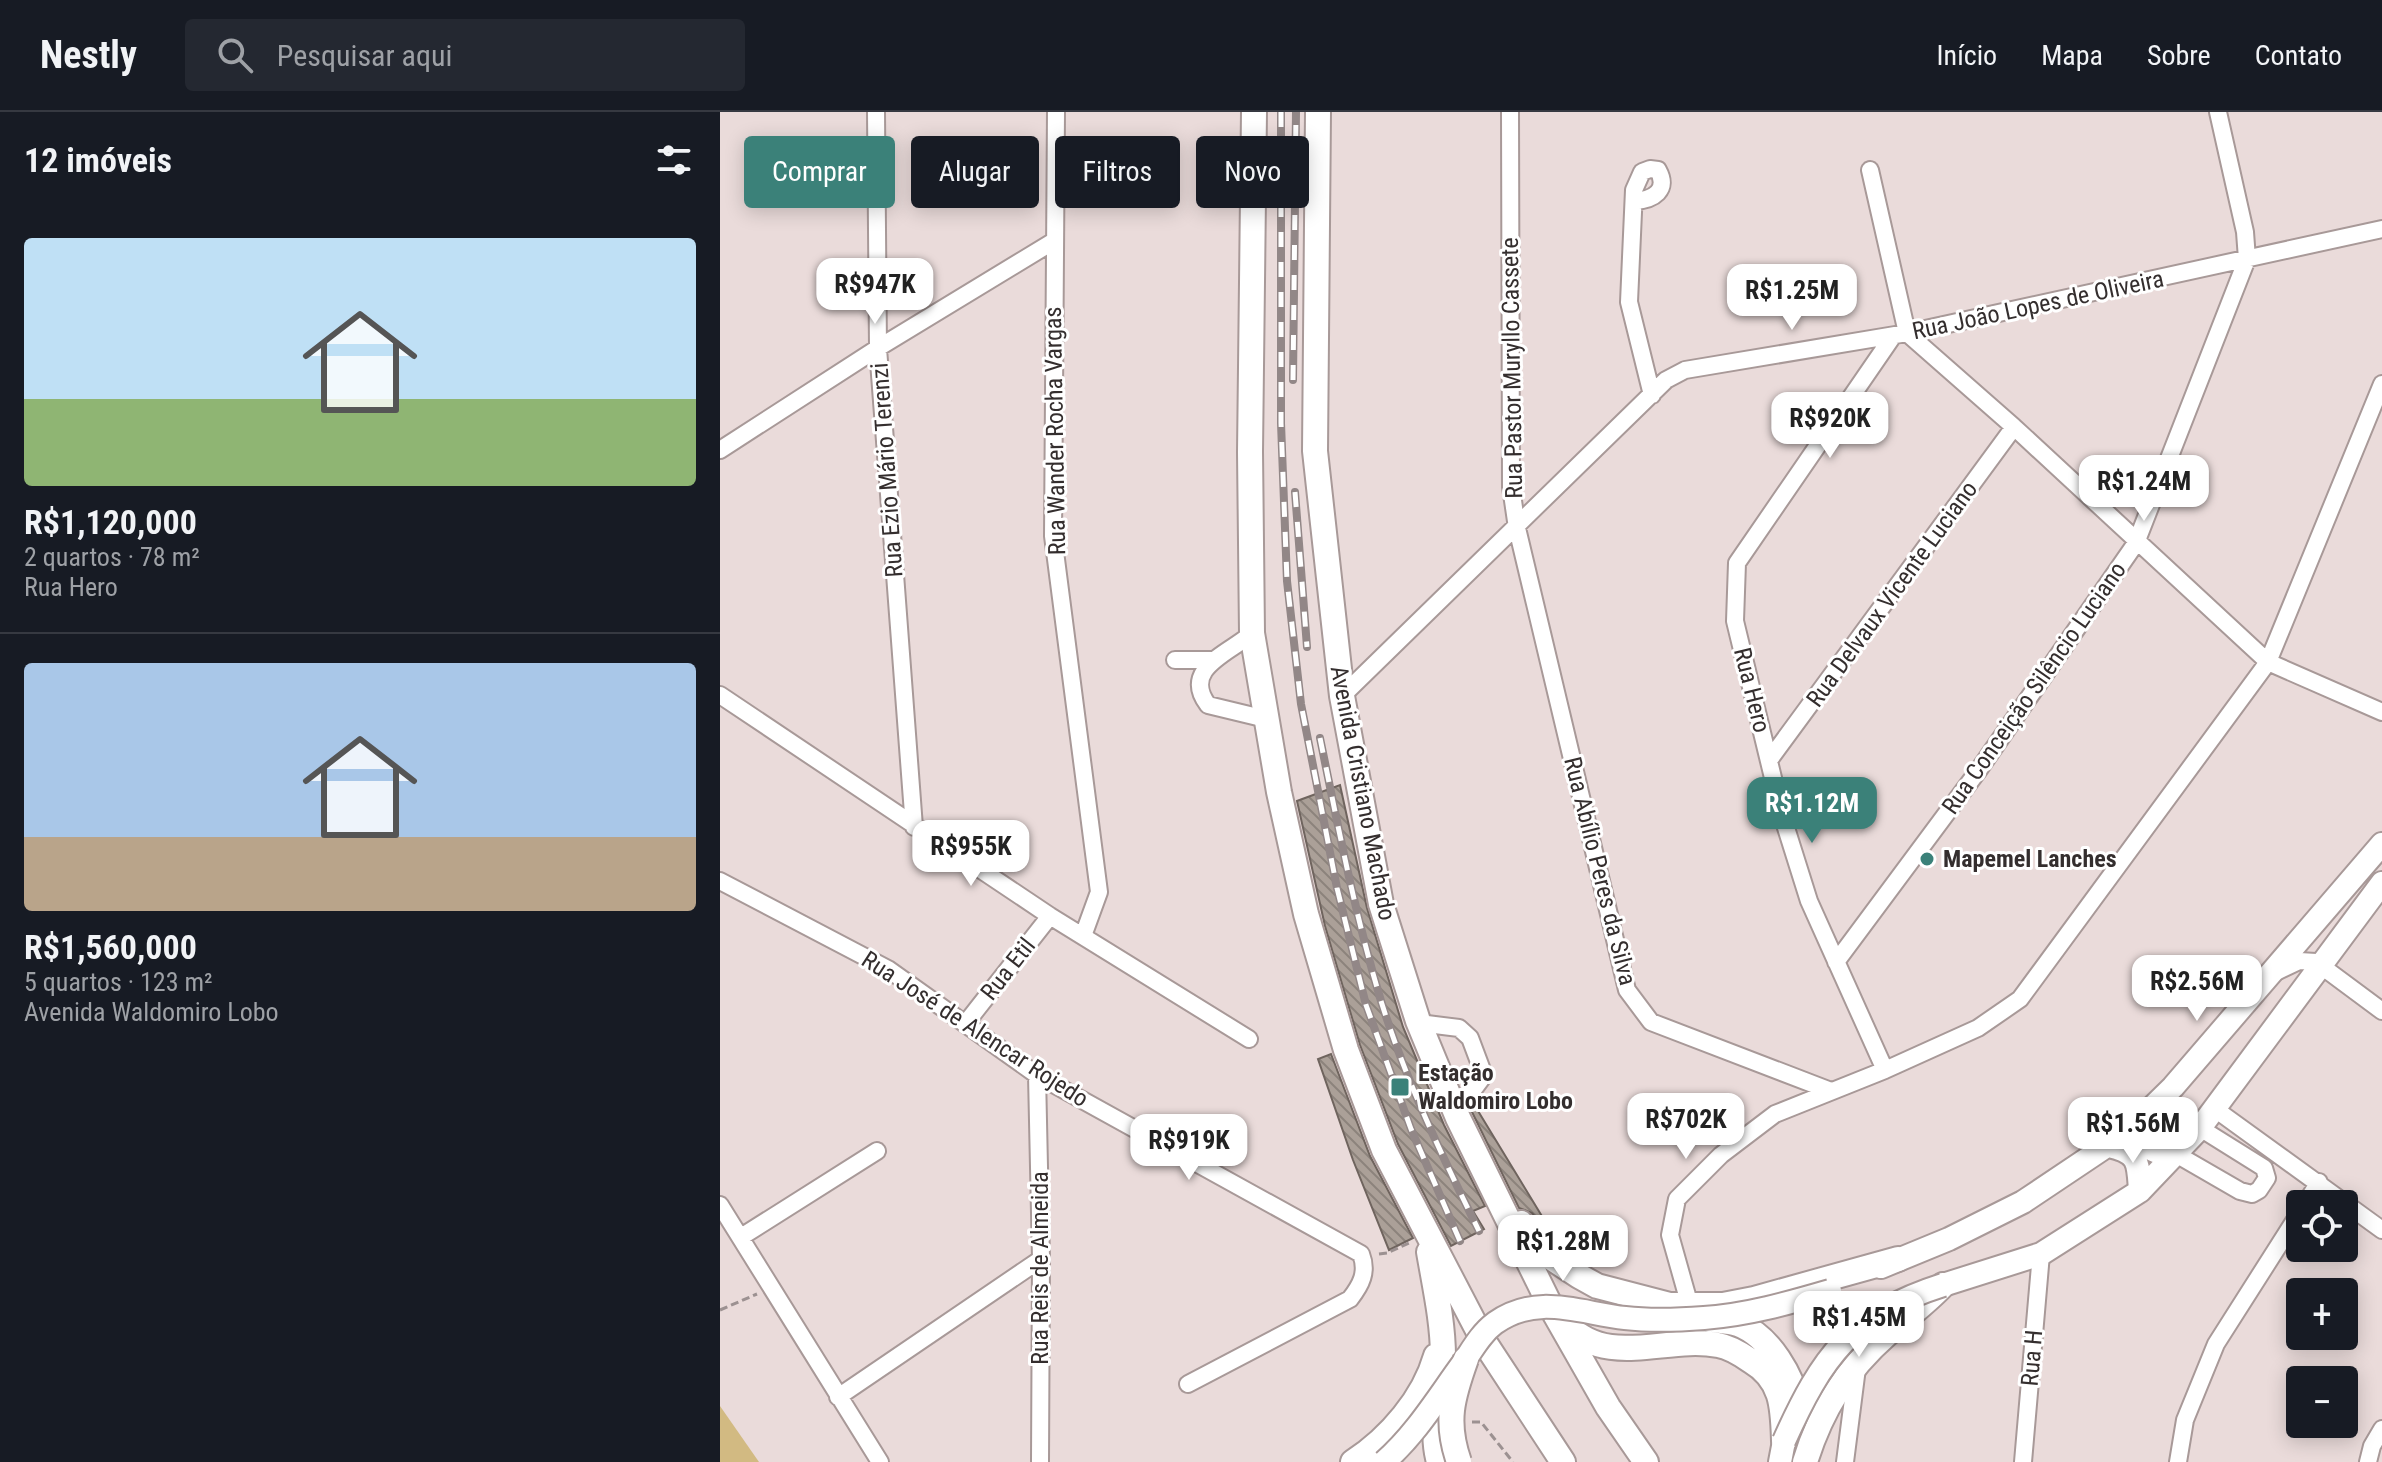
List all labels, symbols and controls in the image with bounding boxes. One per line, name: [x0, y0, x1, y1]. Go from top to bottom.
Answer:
search box: [185, 19, 745, 91]
text: Nestly: [40, 33, 137, 77]
icon: search: [213, 33, 257, 77]
text: Pesquisar aqui: [277, 38, 452, 73]
text: Início: [1937, 39, 1997, 72]
text: Mapa: [2041, 39, 2103, 72]
text: Sobre: [2147, 39, 2211, 72]
text: Contato: [2255, 39, 2342, 72]
chip: Comprar: [744, 136, 895, 208]
chip: Alugar: [911, 136, 1039, 208]
chip: Filtros: [1055, 136, 1180, 208]
chip: Novo: [1196, 136, 1309, 208]
icon: filters: [652, 138, 696, 182]
text: 12 imóveis: [24, 140, 172, 180]
street label: Rua Pastor Muryllo Cassete: [1496, 237, 1528, 499]
pin: R$947K: [810, 258, 940, 326]
pin: R$1.25M: [1718, 264, 1866, 332]
street label: Rua João Lopes de Oliveira: [1910, 265, 2166, 345]
text: R$947K: [834, 269, 916, 299]
text: R$1.25M: [1745, 275, 1839, 305]
icon: home: [288, 290, 432, 434]
street label: Rua Wander Rocha Vargas: [1039, 306, 1071, 556]
street label: Rua Ezio Mário Terenzi: [866, 362, 908, 578]
pin: R$920K: [1765, 392, 1895, 460]
text: R$920K: [1789, 403, 1871, 433]
pin: R$1.24M: [2070, 455, 2218, 523]
text: R$1.24M: [2097, 466, 2191, 496]
street label: Rua Delvaux Vicente Luciano: [1801, 476, 1983, 712]
text: R$1,120,000: [24, 502, 197, 542]
text: 2 quartos · 78 m²: [24, 542, 200, 572]
street label: Rua Conceição Silêncio Luciano: [1936, 557, 2132, 819]
text: Rua Hero: [24, 572, 118, 602]
street label: Rua Hero: [1728, 645, 1776, 735]
street label: Avenida Cristiano Machado: [1325, 663, 1401, 923]
icon: home: [288, 715, 432, 859]
street label: Rua Abílio Peres da Silva: [1558, 754, 1642, 988]
pin: R$1.12M: [1738, 777, 1886, 845]
text: R$1.12M: [1765, 788, 1859, 818]
pin: R$955K: [906, 820, 1036, 888]
text: R$955K: [930, 831, 1012, 861]
place label: Mapemel Lanches: [1943, 845, 2117, 873]
marker: Mapemel Lanches: [1918, 850, 1936, 868]
text: R$1,560,000: [24, 927, 197, 967]
street label: Rua Etil: [975, 932, 1041, 1006]
street label: Rua José de Alencar Rojedo: [857, 945, 1093, 1113]
pin: R$2.56M: [2123, 955, 2271, 1023]
text: R$2.56M: [2150, 966, 2244, 996]
text: 5 quartos · 123 m²: [24, 967, 213, 997]
text: Avenida Waldomiro Lobo: [24, 997, 279, 1027]
place label: Estação Waldomiro Lobo: [1418, 1059, 1573, 1115]
marker: Estação Waldomiro Lobo: [1389, 1076, 1411, 1098]
pin: R$702K: [1621, 1093, 1751, 1161]
pin: R$1.56M: [2059, 1097, 2207, 1165]
text: R$702K: [1645, 1104, 1727, 1134]
text: R$1.56M: [2086, 1108, 2180, 1138]
pin: R$919K: [1124, 1114, 1254, 1182]
text: R$919K: [1148, 1125, 1230, 1155]
street label: Rua Reis de Almeida: [1026, 1171, 1054, 1365]
map controls: [2286, 1190, 2358, 1438]
button: locate: [2286, 1190, 2358, 1262]
pin: R$1.28M: [1489, 1215, 1637, 1283]
text: R$1.28M: [1516, 1226, 1610, 1256]
button: +: [2286, 1278, 2358, 1350]
pin: R$1.45M: [1785, 1291, 1933, 1359]
text: R$1.45M: [1812, 1302, 1906, 1332]
street label: Rua H: [2016, 1329, 2048, 1387]
button: −: [2286, 1366, 2358, 1438]

